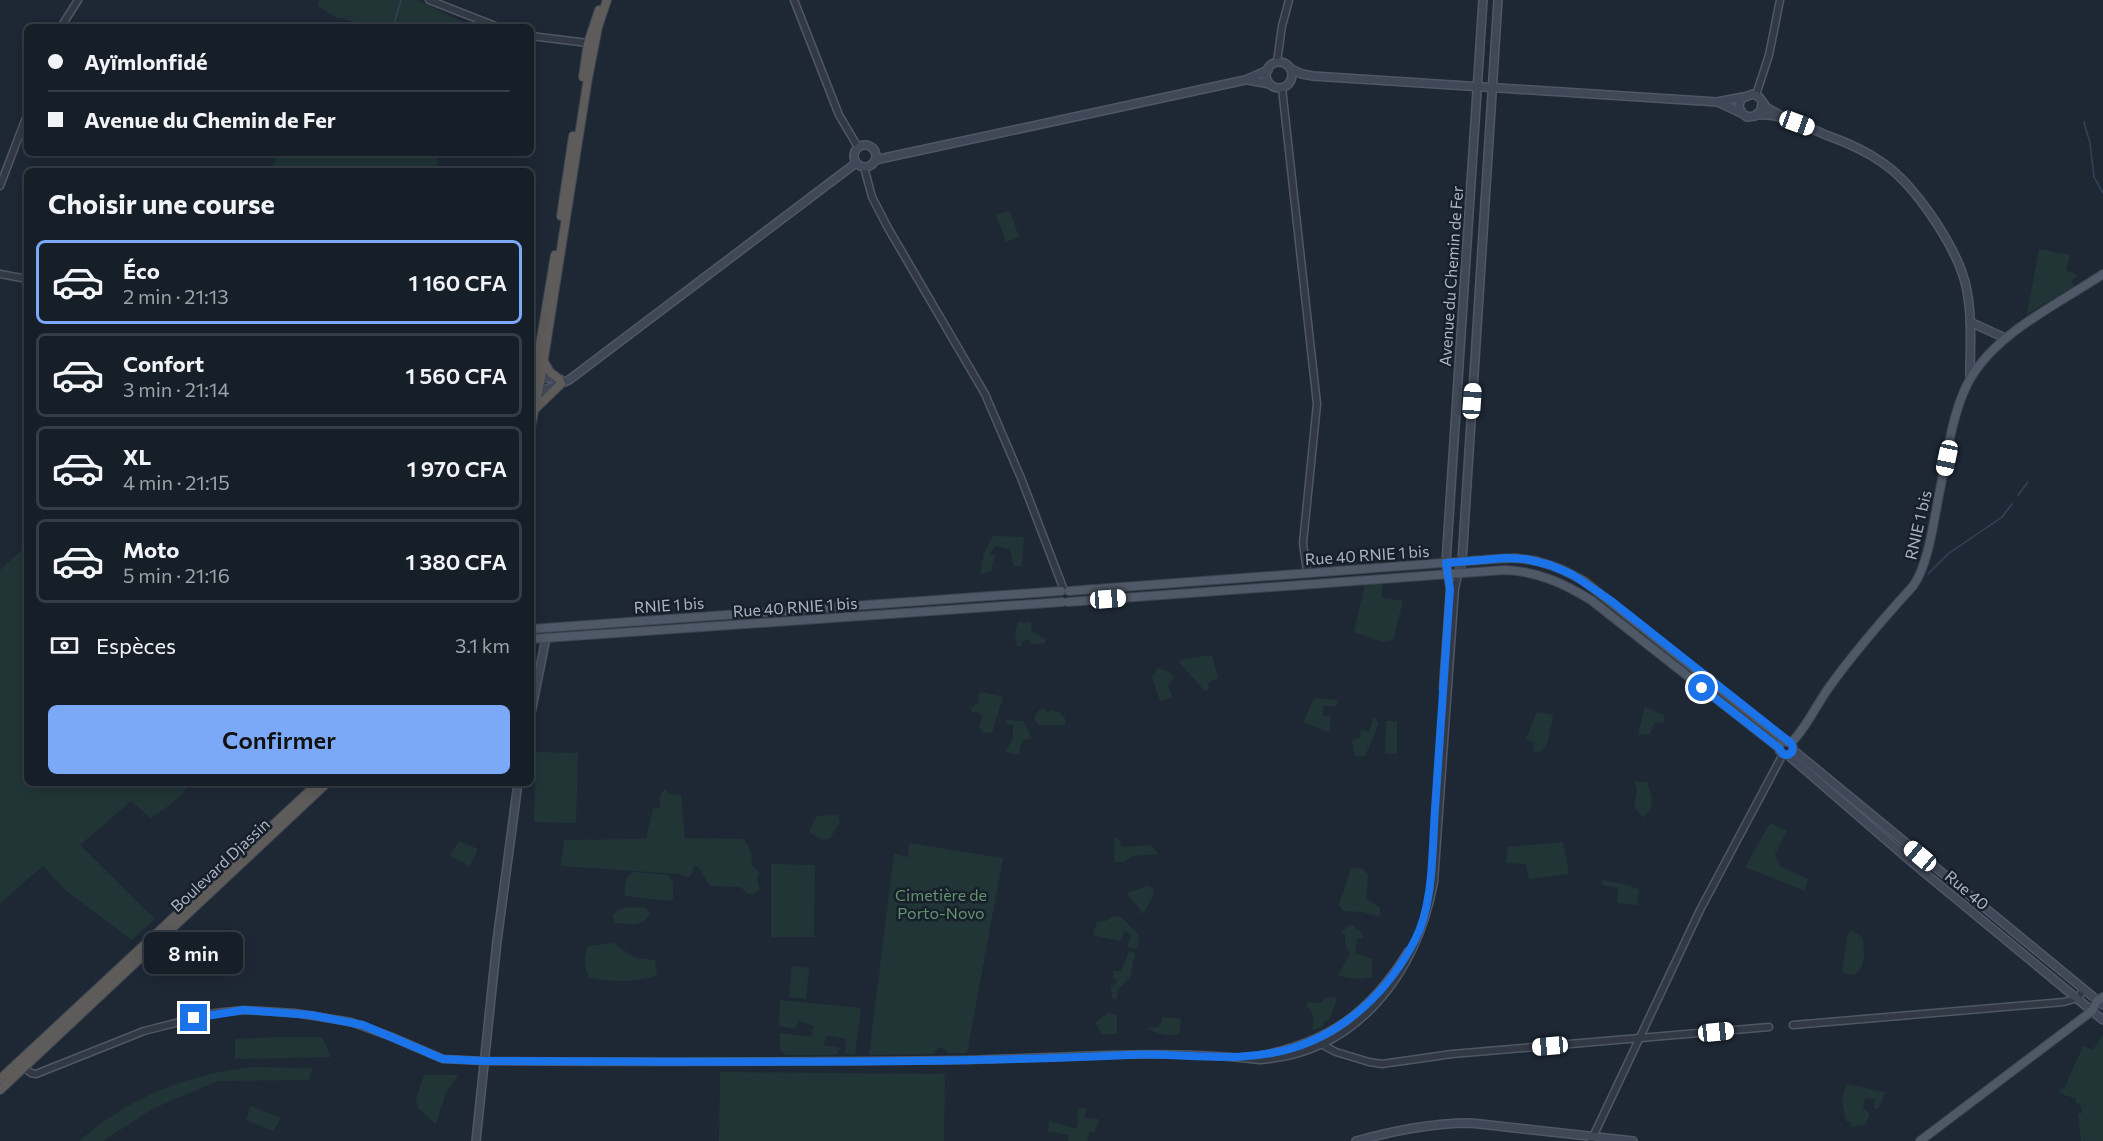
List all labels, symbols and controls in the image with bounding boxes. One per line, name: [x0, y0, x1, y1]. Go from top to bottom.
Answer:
text: Ayïmlonfidé: [84, 48, 208, 75]
text: Avenue du Chemin de Fer: [84, 106, 336, 133]
car: [1777, 108, 1817, 138]
street label: Avenue du Chemin de Fer: [1435, 184, 1466, 367]
text: Choisir une course: [48, 187, 275, 220]
icon: car: [51, 255, 105, 309]
text: Éco: [123, 257, 160, 284]
text: 1 160 CFA: [409, 269, 507, 296]
text: 2 min · 21:13: [123, 284, 229, 308]
icon: car: [51, 348, 105, 402]
text: Confort: [123, 350, 204, 377]
text: 1 560 CFA: [406, 362, 507, 389]
text: 3 min · 21:14: [123, 377, 230, 401]
car: [1462, 382, 1482, 420]
car: [1934, 439, 1960, 477]
icon: car: [51, 441, 105, 495]
text: XL: [123, 443, 151, 470]
text: 1 970 CFA: [407, 455, 507, 482]
text: 4 min · 21:15: [123, 470, 230, 494]
street label: RNIE 1 bis: [1900, 488, 1935, 561]
icon: car: [51, 534, 105, 588]
text: Moto: [123, 536, 179, 563]
street label: Rue 40 RNIE 1 bis: [1304, 541, 1430, 568]
text: 1 380 CFA: [406, 548, 507, 575]
text: 5 min · 21:16: [123, 563, 230, 587]
car: [1089, 589, 1127, 609]
street label: RNIE 1 bis: [633, 593, 705, 616]
street label: Rue 40 RNIE 1 bis: [732, 593, 858, 620]
icon: cash: [48, 629, 81, 662]
text: Espèces: [96, 632, 176, 659]
text: 3.1 km: [455, 633, 510, 657]
route start: [1688, 674, 1715, 701]
button: Confirmer: [48, 705, 510, 774]
street label: Boulevard Djassin: [166, 814, 273, 915]
car: [1900, 838, 1940, 874]
street label: Rue 40: [1942, 866, 1993, 913]
park label: Cimetière de Porto-Novo: [895, 885, 987, 922]
callout: 8 min: [144, 931, 244, 973]
text: 8 min: [168, 941, 219, 965]
route end: [180, 1004, 207, 1031]
car: [1697, 1021, 1735, 1043]
car: [1531, 1035, 1569, 1057]

